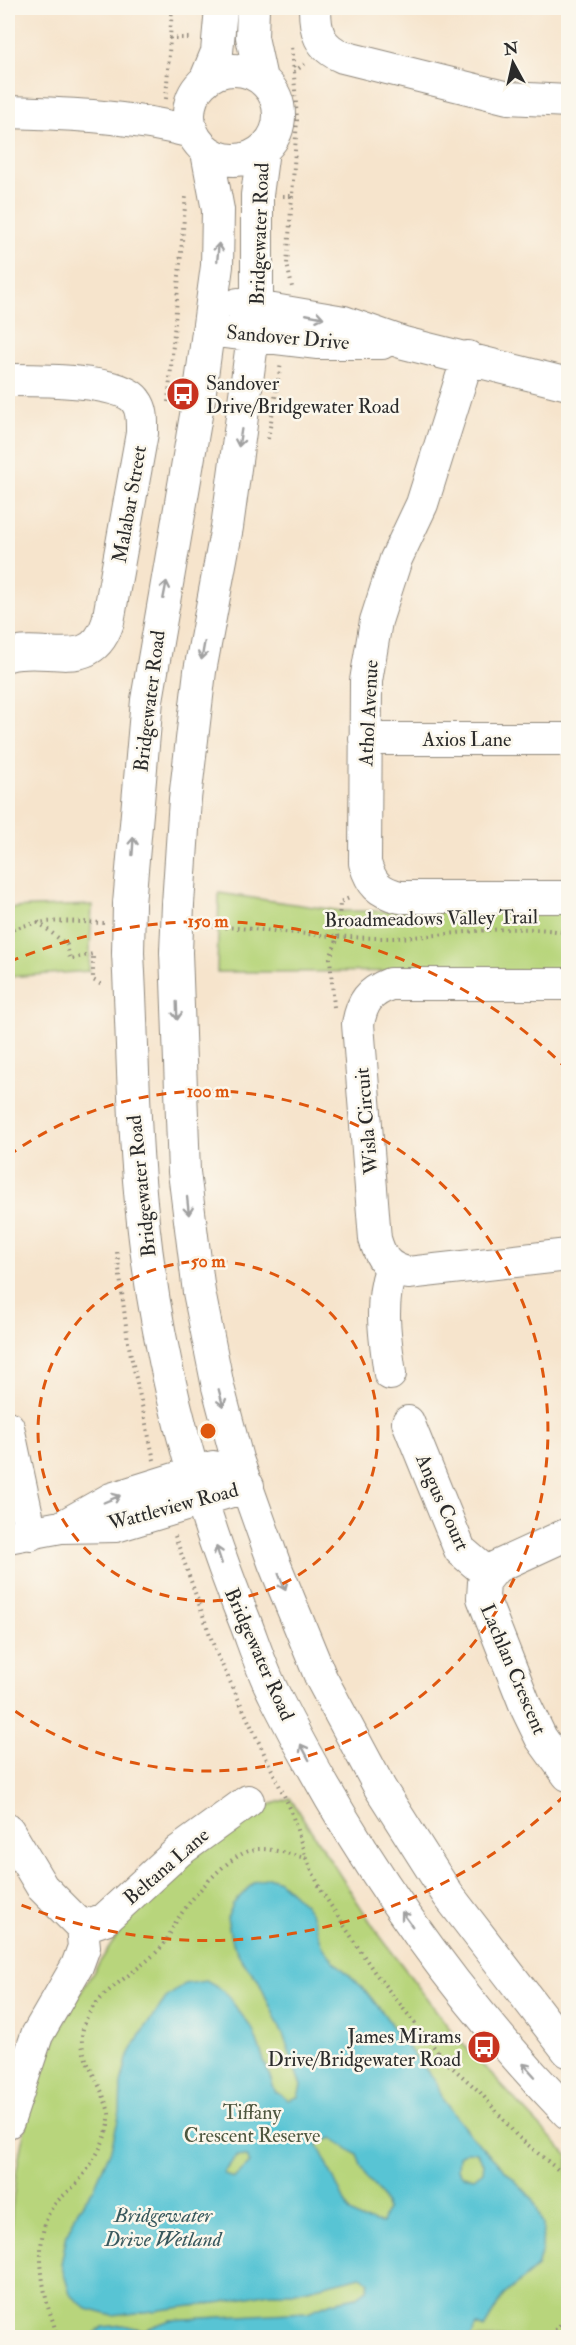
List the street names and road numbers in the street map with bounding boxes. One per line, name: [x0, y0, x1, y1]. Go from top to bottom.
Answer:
street label: Bridgewater Road: [245, 162, 274, 306]
street label: Sandover Drive: [226, 320, 350, 355]
street label: Malabar Street: [107, 443, 152, 565]
street label: Bridgewater Road: [128, 629, 171, 773]
street label: Athol Avenue: [353, 659, 384, 768]
street label: Axios Lane: [422, 727, 511, 752]
street label: Broadmeadows Valley Trail: [324, 904, 538, 933]
street label: Wisla Circuit: [349, 1066, 384, 1177]
street label: Bridgewater Road: [122, 1114, 161, 1258]
street label: Angus Court: [410, 1449, 475, 1555]
street label: Wattleview Road: [104, 1477, 241, 1536]
street label: Bridgewater Road: [219, 1584, 300, 1725]
street label: Lachlan Crescent: [475, 1600, 552, 1739]
street label: Beltana Lane: [118, 1822, 214, 1910]

